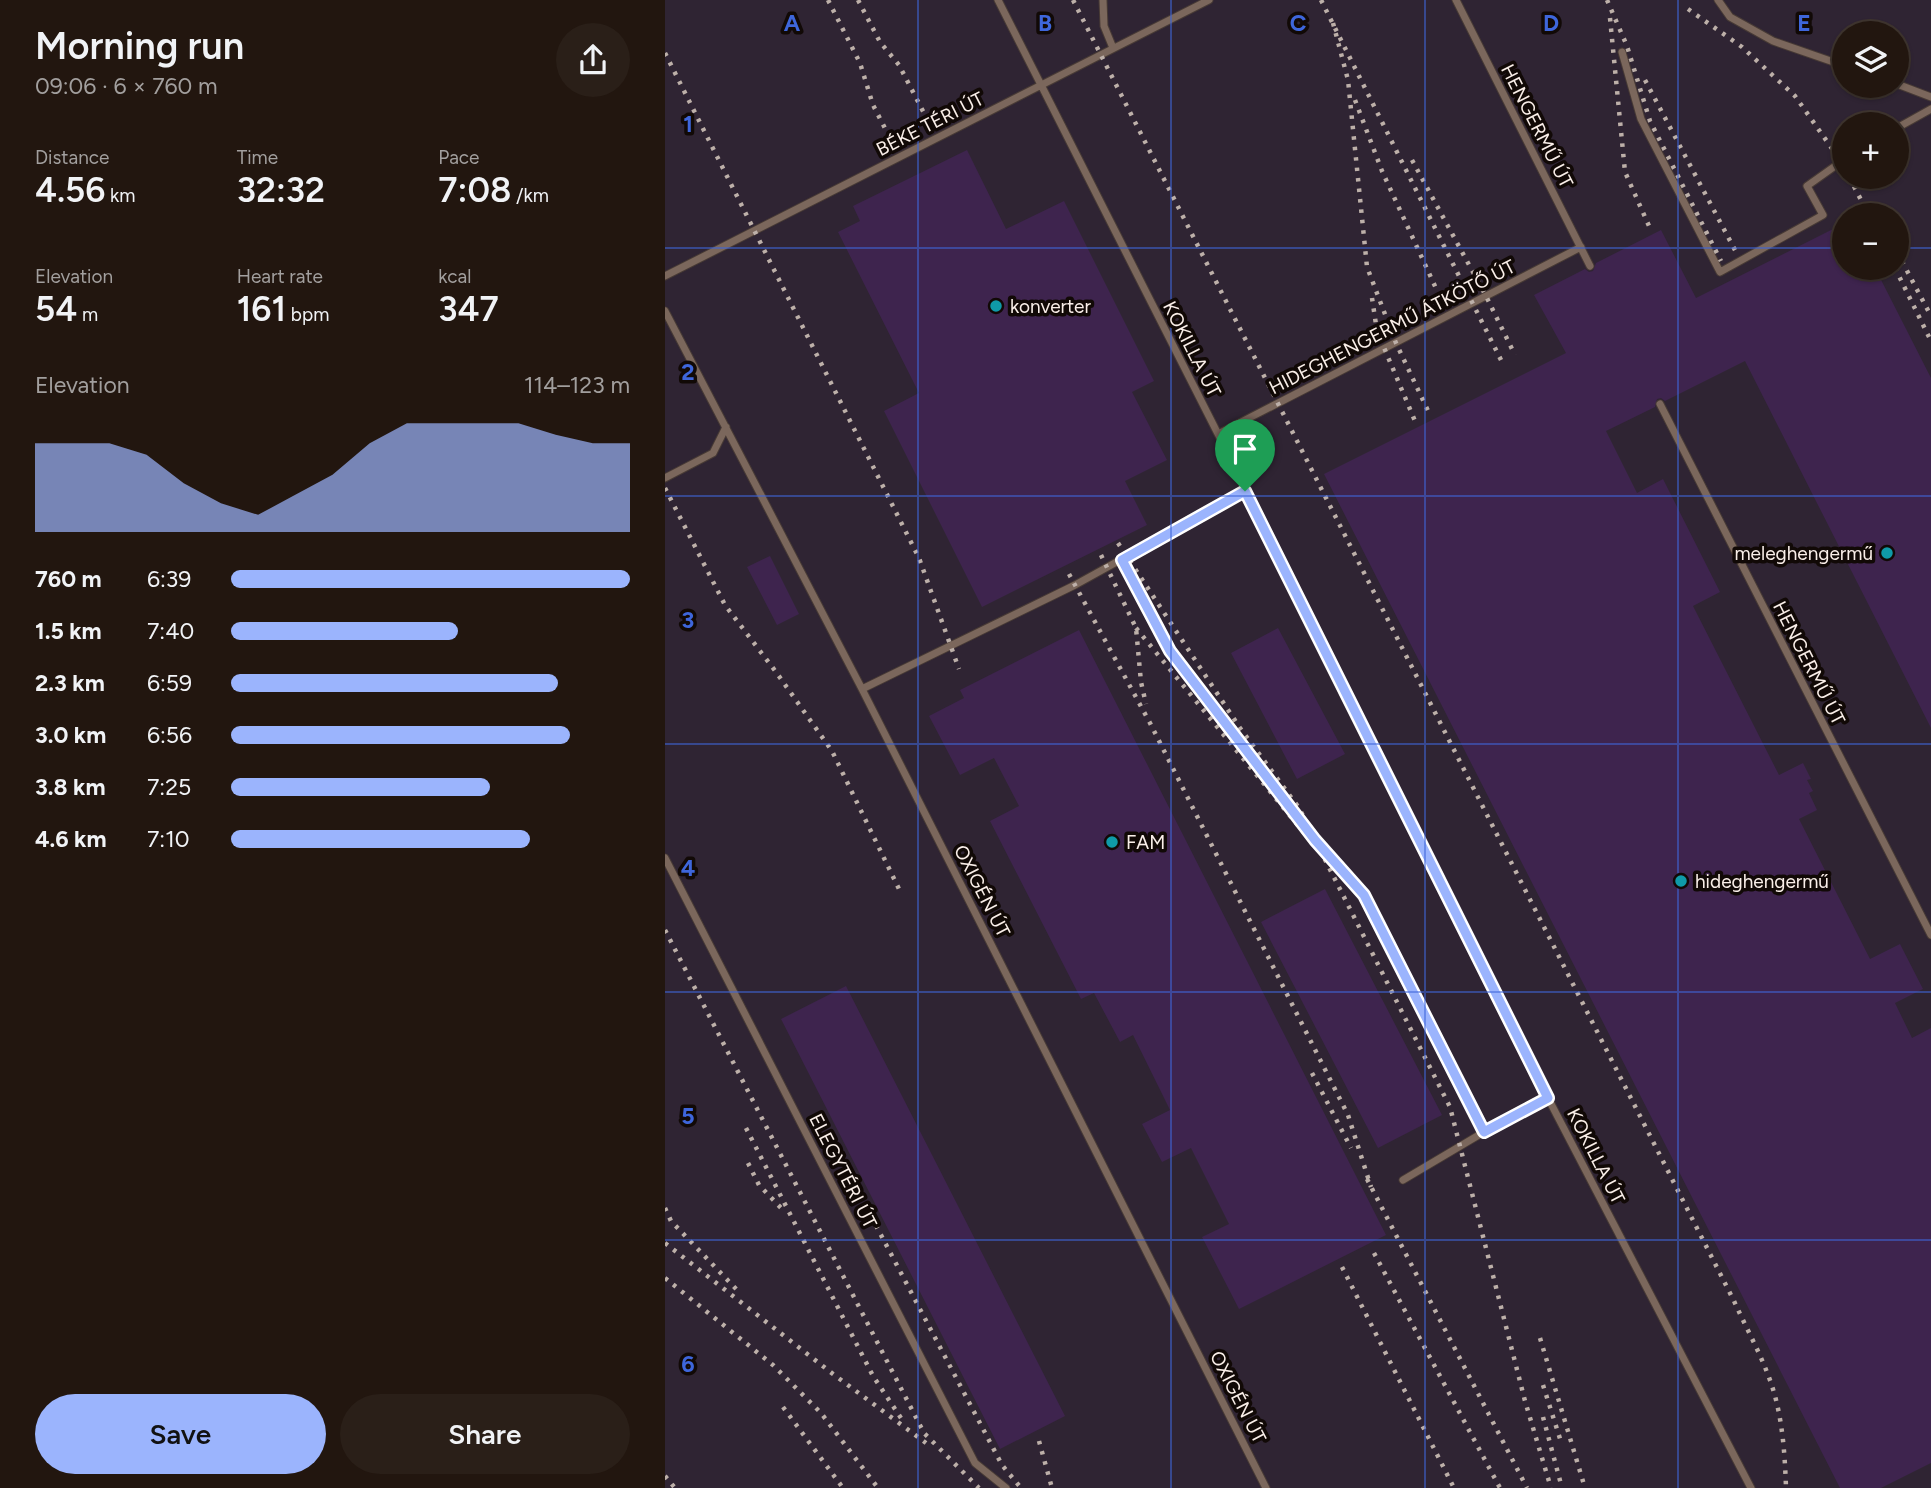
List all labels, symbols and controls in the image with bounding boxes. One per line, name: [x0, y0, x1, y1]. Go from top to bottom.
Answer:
text: A: [784, 9, 801, 37]
text: B: [1038, 9, 1052, 37]
text: C: [1290, 9, 1307, 37]
text: D: [1543, 9, 1559, 37]
text: E: [1797, 9, 1811, 37]
map controls: [1832, 21, 1909, 280]
button: layers: [1832, 21, 1909, 98]
text: Morning run: [35, 23, 244, 69]
button: share: [556, 23, 630, 97]
street label: HENGERMŰ ÚT: [1496, 60, 1578, 192]
text: 09:06 · 6 × 760 m: [35, 72, 218, 100]
street label: BÉKE TÉRI ÚT: [872, 87, 988, 161]
text: 1: [683, 110, 693, 138]
button: +: [1832, 112, 1909, 189]
text: Distance: [35, 146, 109, 169]
text: Time: [237, 146, 278, 169]
text: Pace: [438, 146, 479, 169]
text: 4.56: [35, 169, 105, 211]
text: 32:32: [237, 169, 325, 211]
text: 7:08: [438, 169, 511, 211]
text: km: [105, 184, 136, 207]
text: /km: [511, 184, 549, 207]
button: −: [1832, 203, 1909, 280]
street label: HIDEGHENGERMŰ ÁTKÖTŐ ÚT: [1265, 254, 1519, 399]
text: Elevation: [35, 265, 113, 288]
text: Heart rate: [237, 265, 323, 288]
text: kcal: [438, 265, 472, 288]
text: 54: [35, 288, 77, 330]
text: 161: [237, 288, 286, 330]
text: 347: [438, 288, 499, 330]
place label: konverter: [1010, 295, 1091, 318]
street label: KOKILLA ÚT: [1158, 297, 1226, 401]
marker: konverter: [988, 298, 1004, 314]
text: m: [77, 303, 98, 326]
text: bpm: [286, 303, 329, 326]
text: 2: [681, 358, 695, 386]
text: Elevation: [35, 371, 130, 399]
text: 114–123 m: [524, 371, 630, 399]
pin: [1215, 419, 1275, 491]
icon: arrive: [1226, 430, 1264, 468]
place label: meleghengermű: [1734, 542, 1873, 565]
marker: meleghengermű: [1879, 545, 1895, 561]
text: 760 m: [35, 565, 102, 593]
text: 6:39: [147, 565, 191, 593]
street label: HENGERMŰ ÚT: [1768, 597, 1850, 729]
text: 3: [682, 606, 694, 634]
text: 1.5 km: [35, 617, 102, 645]
text: 7:40: [147, 617, 194, 645]
text: 2.3 km: [35, 669, 105, 697]
text: 6:59: [147, 669, 192, 697]
text: 3.0 km: [35, 721, 106, 749]
text: 6:56: [147, 721, 192, 749]
text: 3.8 km: [35, 773, 105, 801]
text: 7:25: [147, 773, 191, 801]
text: 4.6 km: [35, 825, 107, 853]
text: 7:10: [147, 825, 189, 853]
place label: FAM: [1126, 831, 1165, 854]
marker: FAM: [1104, 834, 1120, 850]
street label: OXIGÉN ÚT: [949, 841, 1015, 941]
text: 4: [681, 854, 695, 882]
place label: hideghengermű: [1695, 870, 1829, 893]
marker: hideghengermű: [1673, 873, 1689, 889]
text: 5: [681, 1102, 695, 1130]
street label: KOKILLA ÚT: [1562, 1104, 1630, 1208]
street label: ELEGYTÉRI ÚT: [804, 1110, 882, 1233]
street label: OXIGÉN ÚT: [1205, 1347, 1271, 1447]
text: 6: [681, 1350, 695, 1378]
button: Save: [35, 1394, 326, 1474]
button: Share: [340, 1394, 630, 1474]

